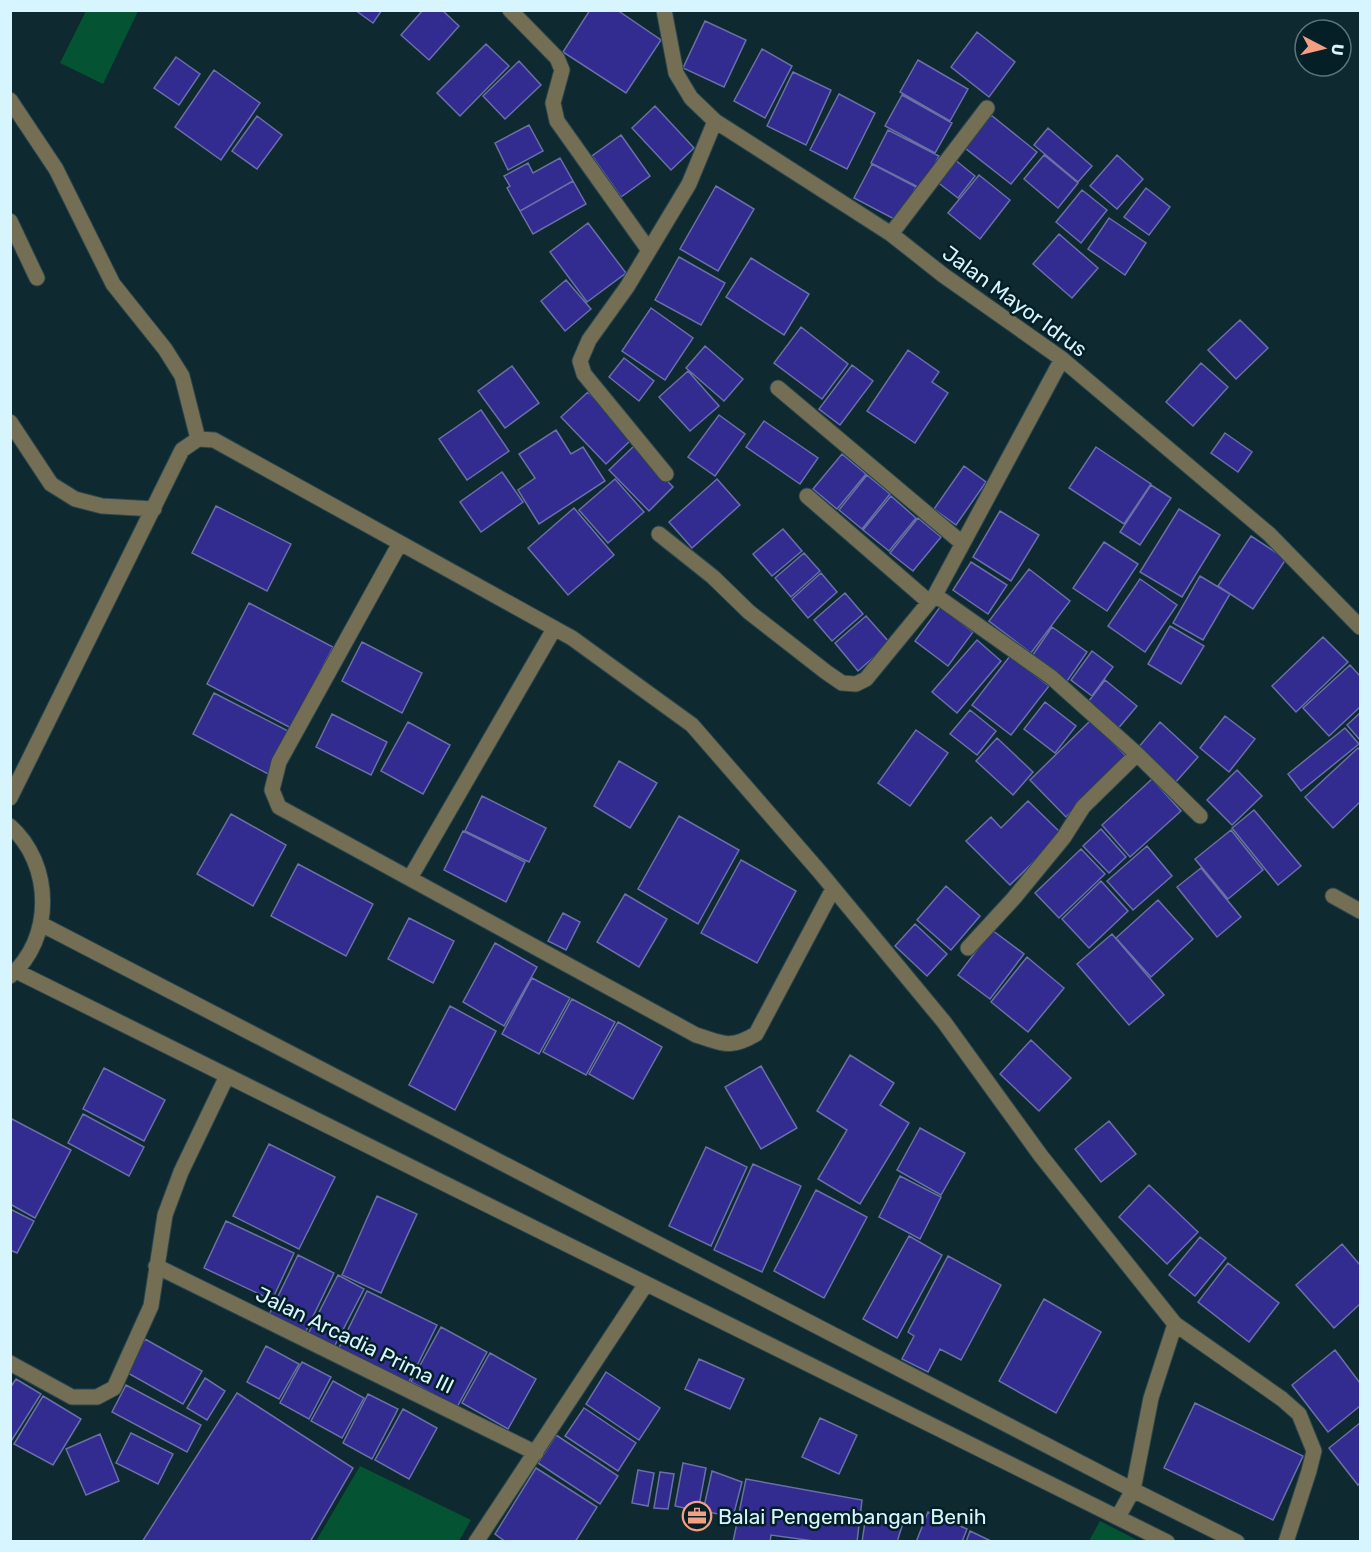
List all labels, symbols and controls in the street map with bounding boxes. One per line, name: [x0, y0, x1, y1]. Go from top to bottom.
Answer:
north arrow: [1293, 18, 1353, 78]
text: U: [1327, 43, 1348, 57]
street label: Jalan Mayor Idrus: [938, 240, 1092, 362]
street label: Jalan Arcadia Prima III: [252, 1281, 458, 1399]
office icon: Balai Pengembangan Benih: [681, 1500, 713, 1532]
place label: Balai Pengembangan Benih: [718, 1504, 987, 1529]

